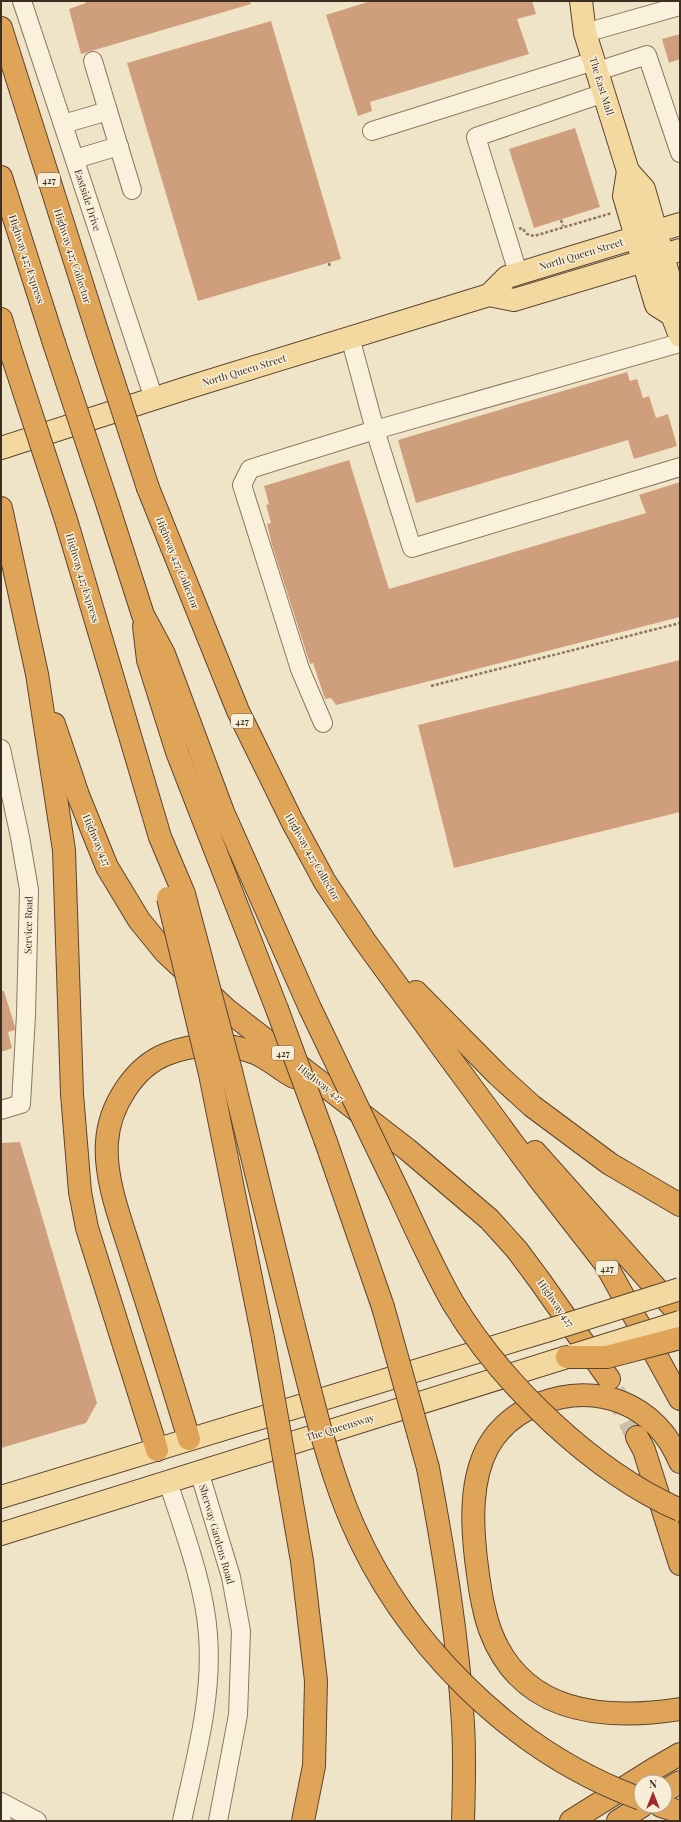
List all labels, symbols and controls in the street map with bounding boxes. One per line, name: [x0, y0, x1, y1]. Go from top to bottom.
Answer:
street label: The East Mall: [586, 55, 618, 117]
street label: Eastside Drive: [71, 167, 105, 233]
road number: 427: [38, 173, 60, 187]
street label: Highway 427 Collector: [51, 207, 95, 306]
street label: Highway 427 Express: [6, 213, 48, 305]
street label: North Queen Street: [537, 234, 625, 273]
street label: North Queen Street: [200, 350, 288, 389]
street label: Highway 427 Collector: [153, 515, 203, 612]
street label: Highway 427 Express: [63, 532, 103, 624]
road number: 427: [231, 714, 253, 728]
street label: Highway 427 Collector: [282, 811, 344, 904]
street label: Highway 427: [80, 812, 114, 868]
street label: Service Road: [20, 896, 36, 954]
road number: 427: [272, 1046, 294, 1060]
street label: Highway 427: [295, 1061, 347, 1105]
road number: 427: [596, 1261, 618, 1275]
street label: Highway 427: [534, 1276, 578, 1330]
street label: The Queensway: [304, 1410, 376, 1444]
street label: Sherway Gardens Road: [196, 1482, 238, 1586]
north arrow: [633, 1774, 673, 1814]
text: N: [649, 1776, 657, 1791]

